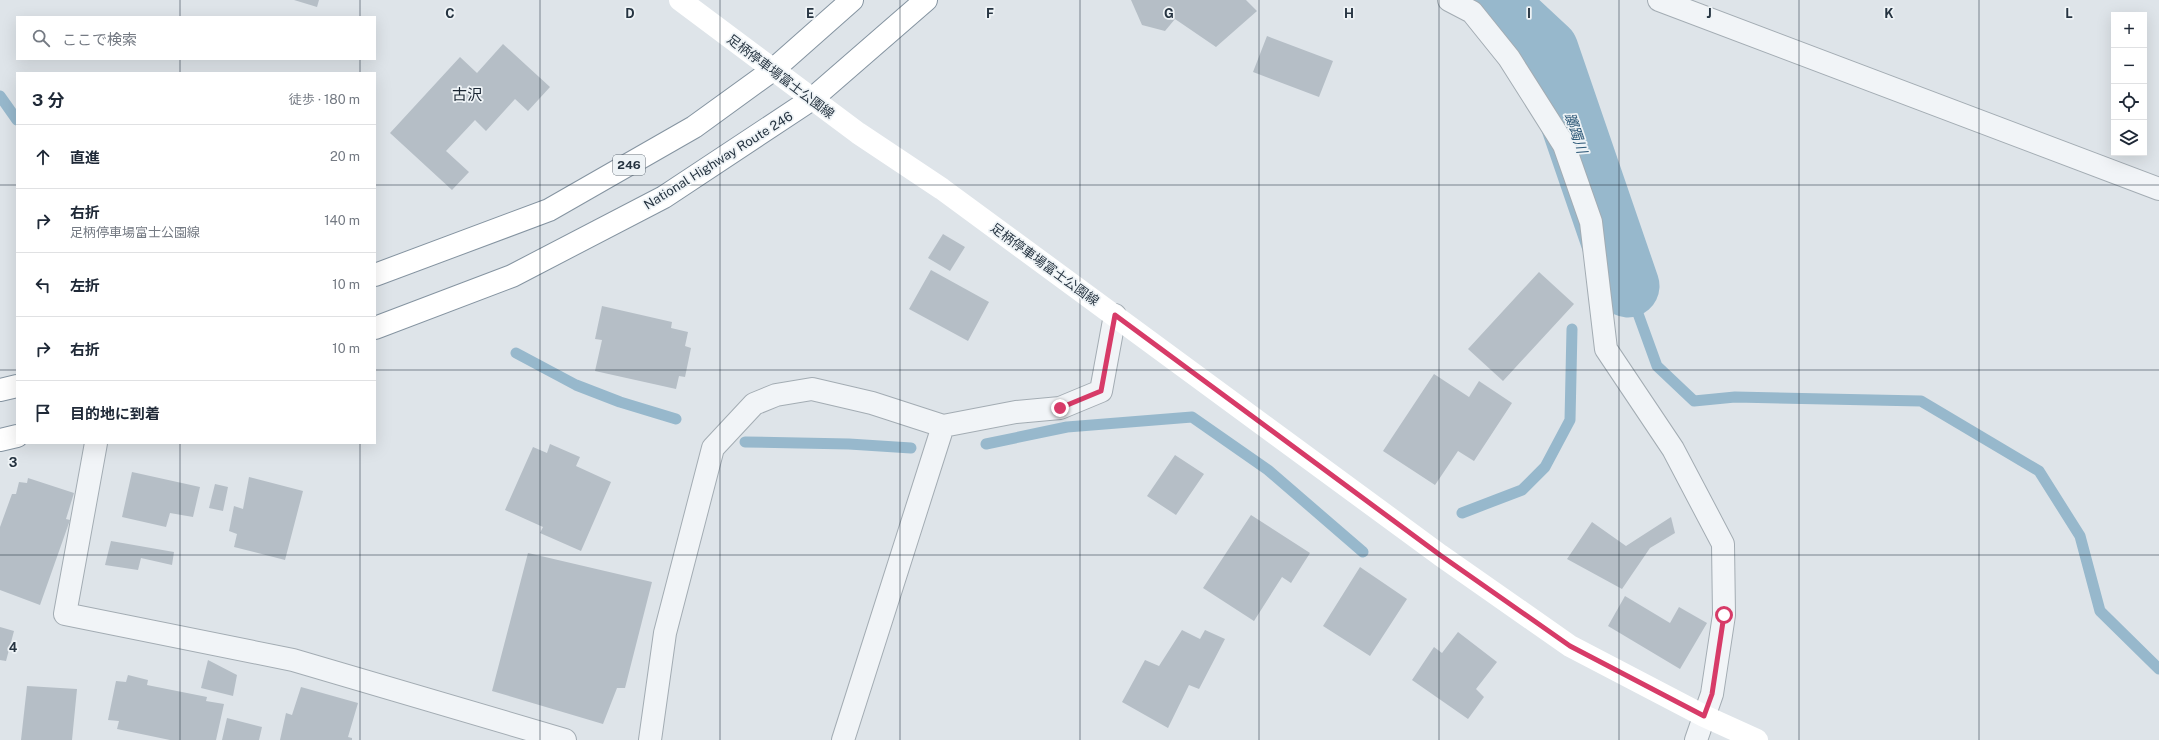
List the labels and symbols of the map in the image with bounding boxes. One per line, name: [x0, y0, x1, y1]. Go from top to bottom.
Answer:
text: C: [445, 6, 455, 21]
text: D: [625, 6, 635, 21]
text: E: [806, 6, 814, 21]
text: F: [986, 6, 994, 21]
text: G: [1164, 6, 1174, 21]
text: H: [1344, 6, 1354, 21]
text: I: [1527, 6, 1531, 21]
text: J: [1706, 6, 1712, 21]
text: K: [1884, 6, 1894, 21]
text: L: [2065, 6, 2073, 21]
street label: 足柄停車場富士公園線: [724, 31, 837, 122]
district label: 古沢: [452, 86, 482, 103]
street label: National Highway Route 246: [641, 108, 795, 212]
water label: 躑躅川: [1562, 111, 1591, 157]
road number: 246: [613, 155, 645, 175]
street label: 足柄停車場富士公園線: [988, 220, 1102, 309]
route end: [1051, 399, 1069, 417]
text: 3: [9, 455, 18, 470]
route start: [1715, 606, 1733, 624]
text: 4: [9, 640, 18, 655]

